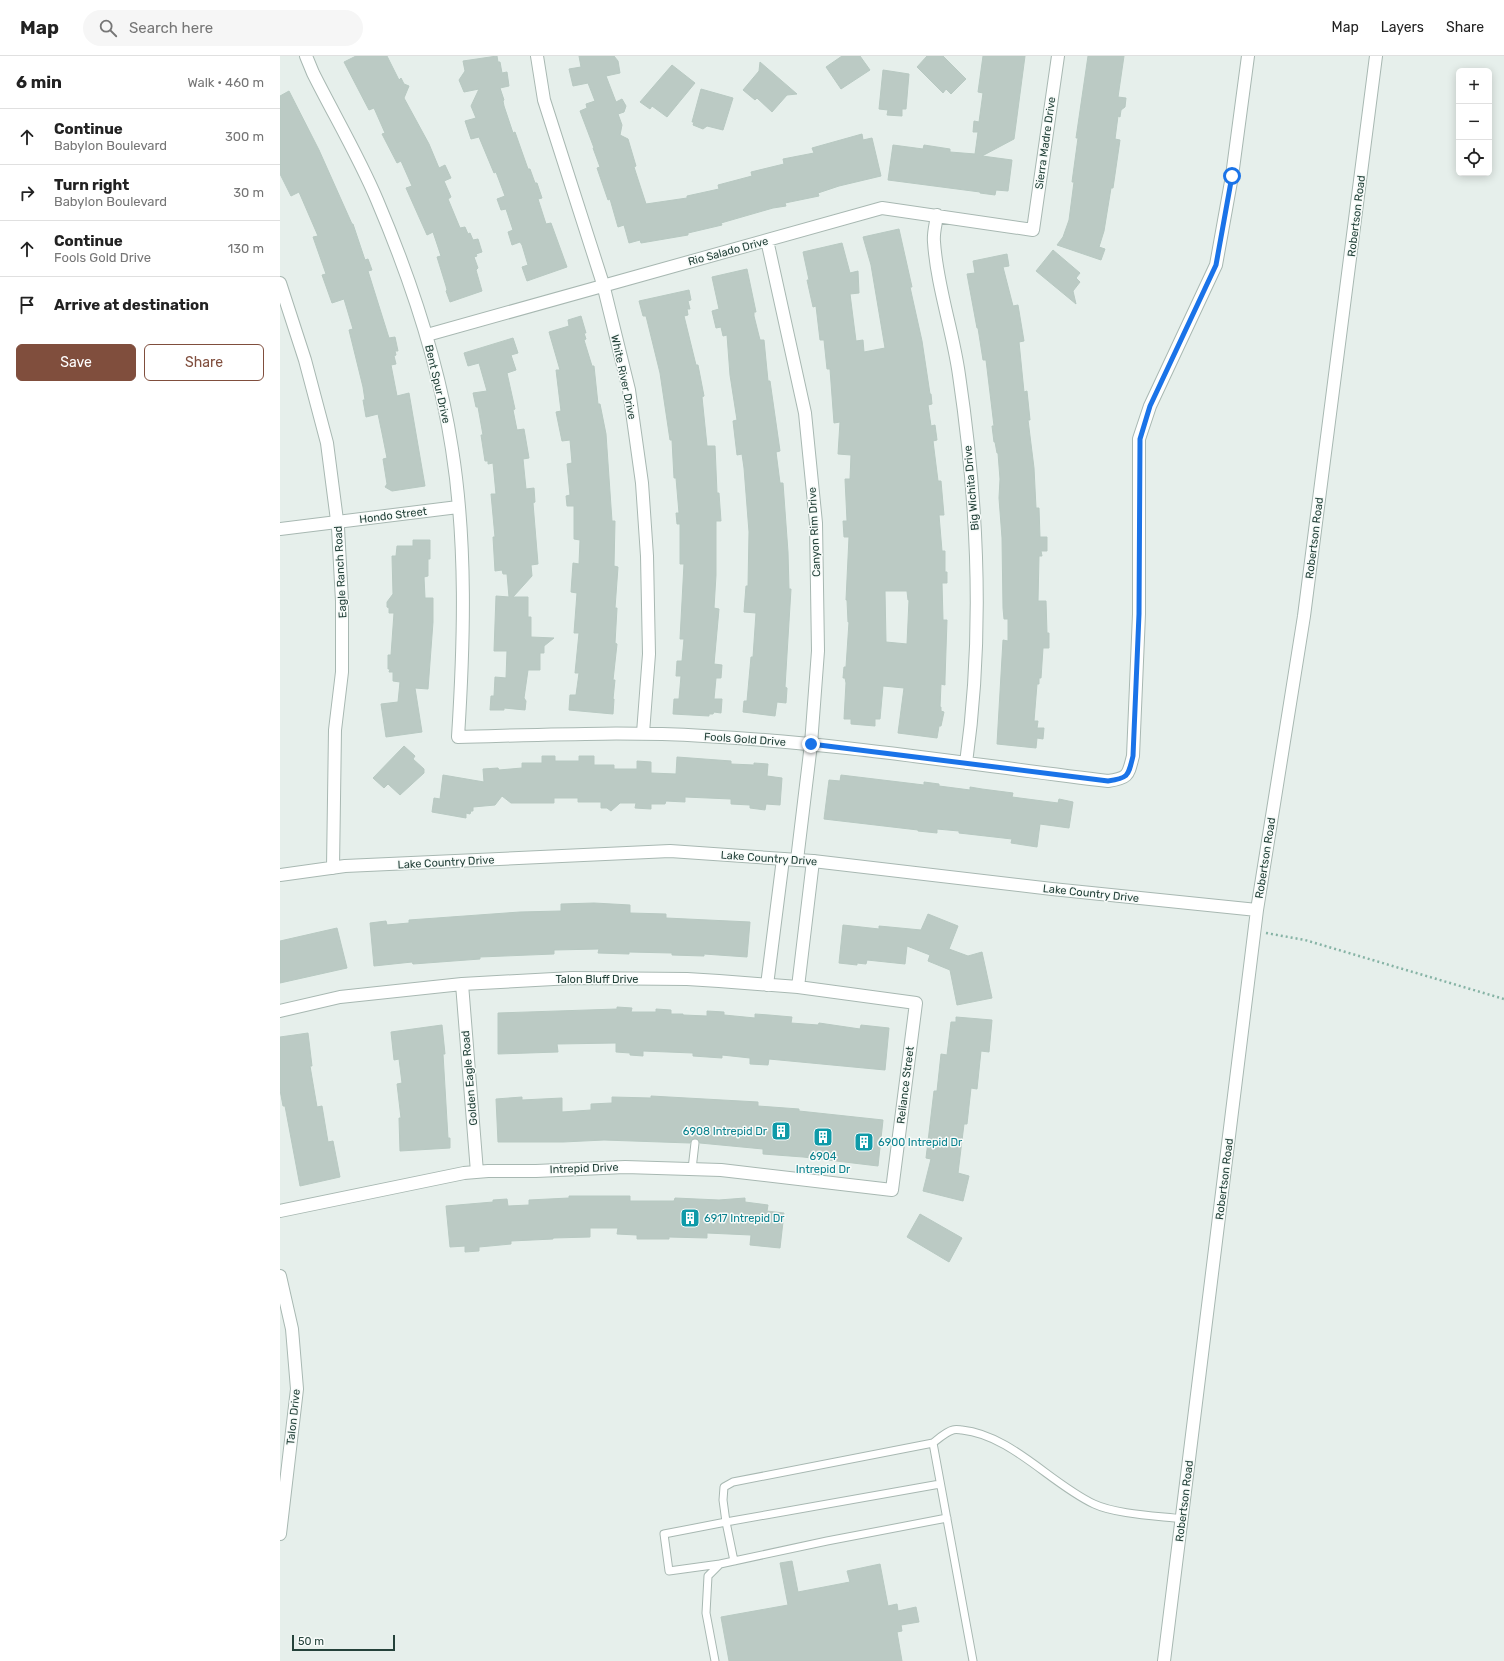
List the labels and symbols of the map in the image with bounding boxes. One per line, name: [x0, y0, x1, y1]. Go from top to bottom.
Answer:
street label: Sierra Madre Drive: [1033, 96, 1058, 190]
route start: [1223, 167, 1241, 185]
street label: Robertson Road: [1345, 175, 1368, 258]
street label: Rio Salado Drive: [687, 235, 770, 268]
street label: White River Drive: [608, 334, 639, 421]
street label: Bent Spur Drive: [422, 344, 453, 425]
street label: Big Wichita Drive: [961, 445, 982, 531]
street label: Canyon Rim Drive: [806, 487, 823, 577]
street label: Robertson Road: [1303, 497, 1326, 580]
street label: Hondo Street: [358, 505, 428, 526]
street label: Eagle Ranch Road: [332, 526, 349, 618]
street label: Fools Gold Drive: [704, 730, 786, 749]
route end: [802, 735, 820, 753]
street label: Robertson Road: [1253, 817, 1278, 900]
street label: Lake Country Drive: [720, 849, 818, 868]
street label: Lake Country Drive: [397, 853, 495, 872]
street label: Lake Country Drive: [1042, 882, 1140, 905]
street label: Talon Bluff Drive: [556, 973, 638, 986]
street label: Golden Eagle Road: [459, 1030, 480, 1126]
street label: Reliance Street: [894, 1045, 917, 1125]
building icon: 6908 Intrepid Dr: [770, 1120, 792, 1142]
place label: 6908 Intrepid Dr: [683, 1125, 768, 1138]
building icon: 6904 Intrepid Dr: [812, 1126, 834, 1148]
building icon: 6900 Intrepid Dr: [853, 1131, 875, 1153]
place label: 6900 Intrepid Dr: [878, 1136, 963, 1149]
street label: Robertson Road: [1213, 1138, 1236, 1221]
place label: 6904 Intrepid Dr: [796, 1150, 851, 1176]
street label: Intrepid Drive: [549, 1161, 619, 1176]
building icon: 6917 Intrepid Dr: [679, 1207, 701, 1229]
place label: 6917 Intrepid Dr: [704, 1212, 785, 1225]
street label: Talon Drive: [284, 1388, 303, 1446]
street label: Robertson Road: [1173, 1460, 1196, 1543]
scale bar: [292, 1633, 395, 1652]

